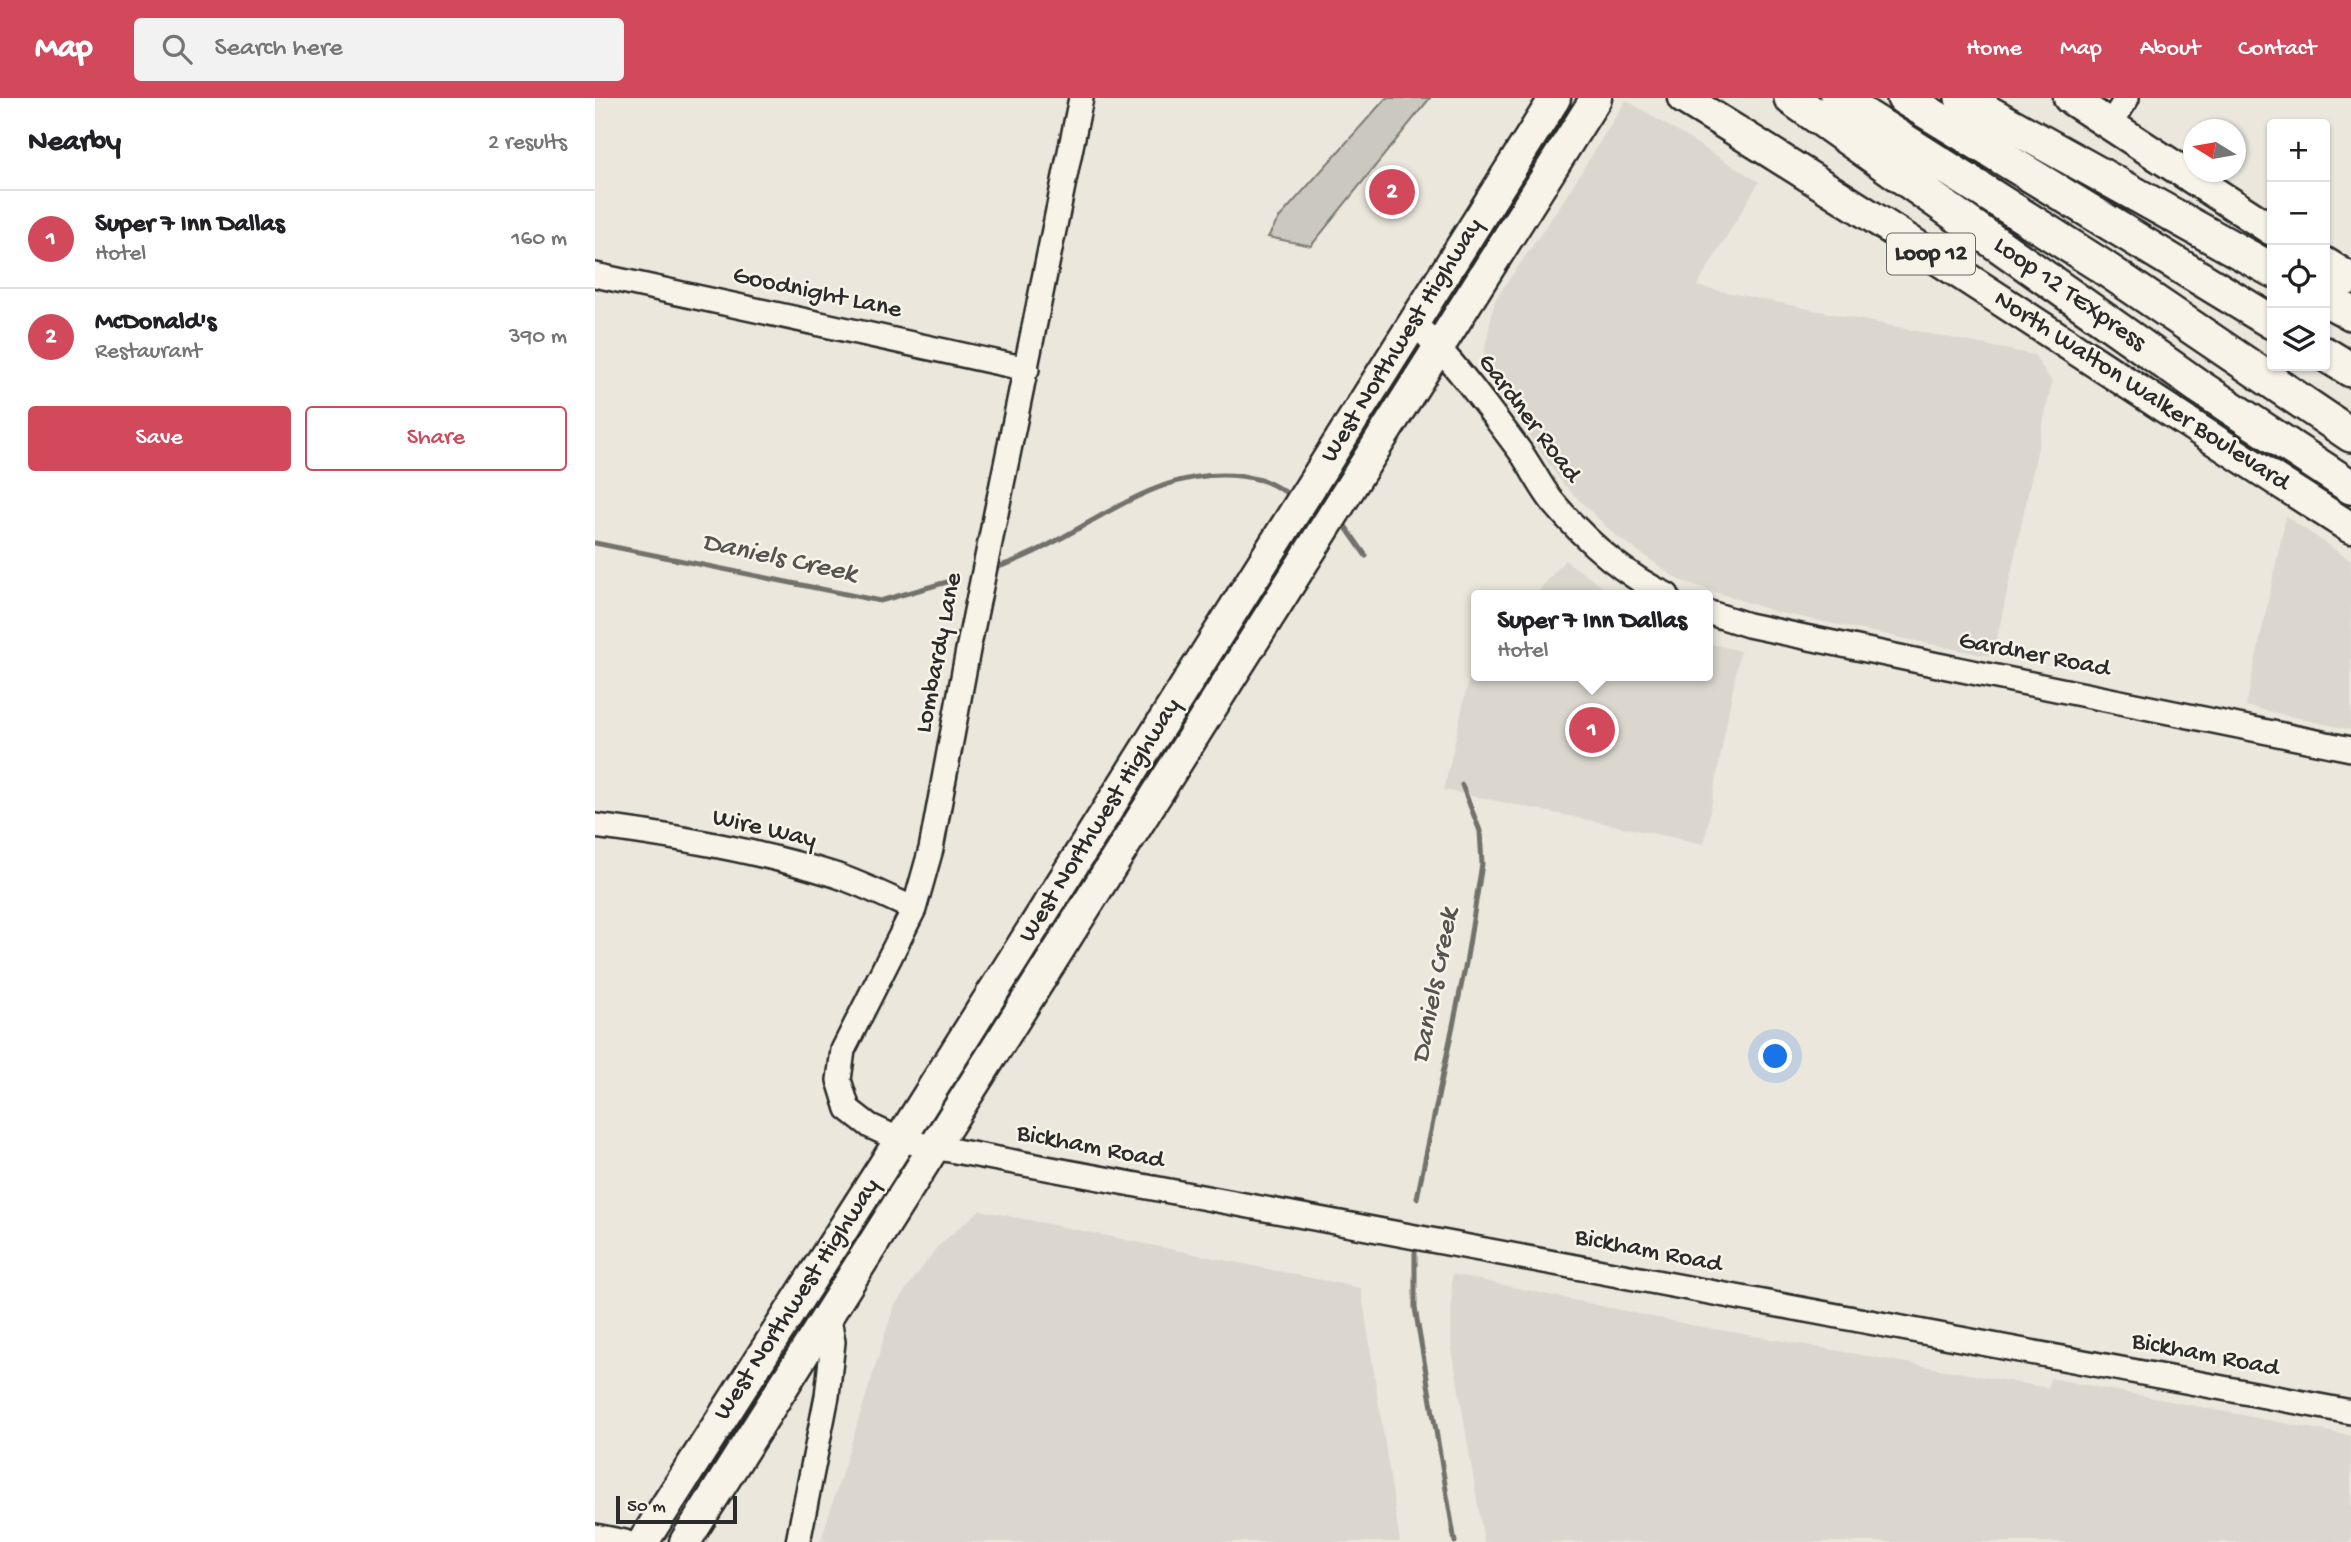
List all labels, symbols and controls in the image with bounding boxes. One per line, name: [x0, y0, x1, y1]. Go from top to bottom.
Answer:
search box: [134, 18, 624, 81]
text: Map: [35, 30, 92, 68]
icon: search: [158, 30, 196, 68]
text: Search here: [214, 34, 343, 65]
text: Home: [1966, 35, 2022, 64]
text: Map: [2060, 35, 2102, 64]
text: About: [2140, 35, 2200, 64]
text: Contact: [2238, 35, 2316, 64]
north arrow: [2183, 119, 2246, 182]
map controls: [2267, 119, 2330, 371]
button: +: [2267, 119, 2330, 182]
text: Nearby: [28, 126, 121, 161]
text: 2 results: [488, 130, 567, 157]
pin: 2: [1369, 166, 1415, 218]
button: −: [2267, 182, 2330, 245]
text: Super 7 Inn Dallas: [95, 210, 284, 241]
street label: West Northwest Highway: [1315, 213, 1491, 469]
text: 1: [46, 226, 56, 253]
text: 160 m: [511, 226, 567, 253]
street label: Loop 12 TEXpress: [1987, 231, 2153, 360]
road number: Loop 12: [1887, 234, 1975, 274]
text: Hotel: [95, 241, 146, 268]
button: locate: [2267, 245, 2330, 308]
street label: Goodnight Lane: [730, 261, 905, 327]
street label: North Walton Walker Boulevard: [1987, 285, 2296, 500]
text: McDonald's: [95, 308, 216, 339]
button: layers: [2267, 308, 2330, 371]
text: 2: [45, 324, 57, 351]
text: 390 m: [509, 324, 567, 351]
text: Restaurant: [95, 339, 202, 366]
street label: Gardner Road: [1470, 348, 1588, 491]
button: Save: [28, 406, 291, 471]
button: Share: [305, 406, 567, 471]
water label: Daniels Creek: [699, 527, 862, 592]
street label: Lombardy Lane: [909, 570, 971, 736]
popup: [1471, 590, 1713, 681]
text: Super 7 Inn Dallas: [1497, 607, 1687, 638]
street label: Gardner Road: [1956, 626, 2114, 686]
text: Hotel: [1497, 638, 1549, 665]
street label: West Northwest Highway: [1013, 693, 1189, 949]
pin: 1: [1569, 704, 1615, 756]
street label: Wire Way: [709, 803, 819, 857]
water label: Daniels Creek: [1405, 903, 1468, 1066]
your location: [1758, 1039, 1792, 1073]
street label: Bickham Road: [1013, 1118, 1168, 1178]
street label: West Northwest Highway: [708, 1173, 888, 1427]
street label: Bickham Road: [1571, 1222, 1726, 1282]
street label: Bickham Road: [2128, 1326, 2283, 1386]
scale bar: [616, 1493, 737, 1525]
text: 50 m: [627, 1496, 666, 1519]

